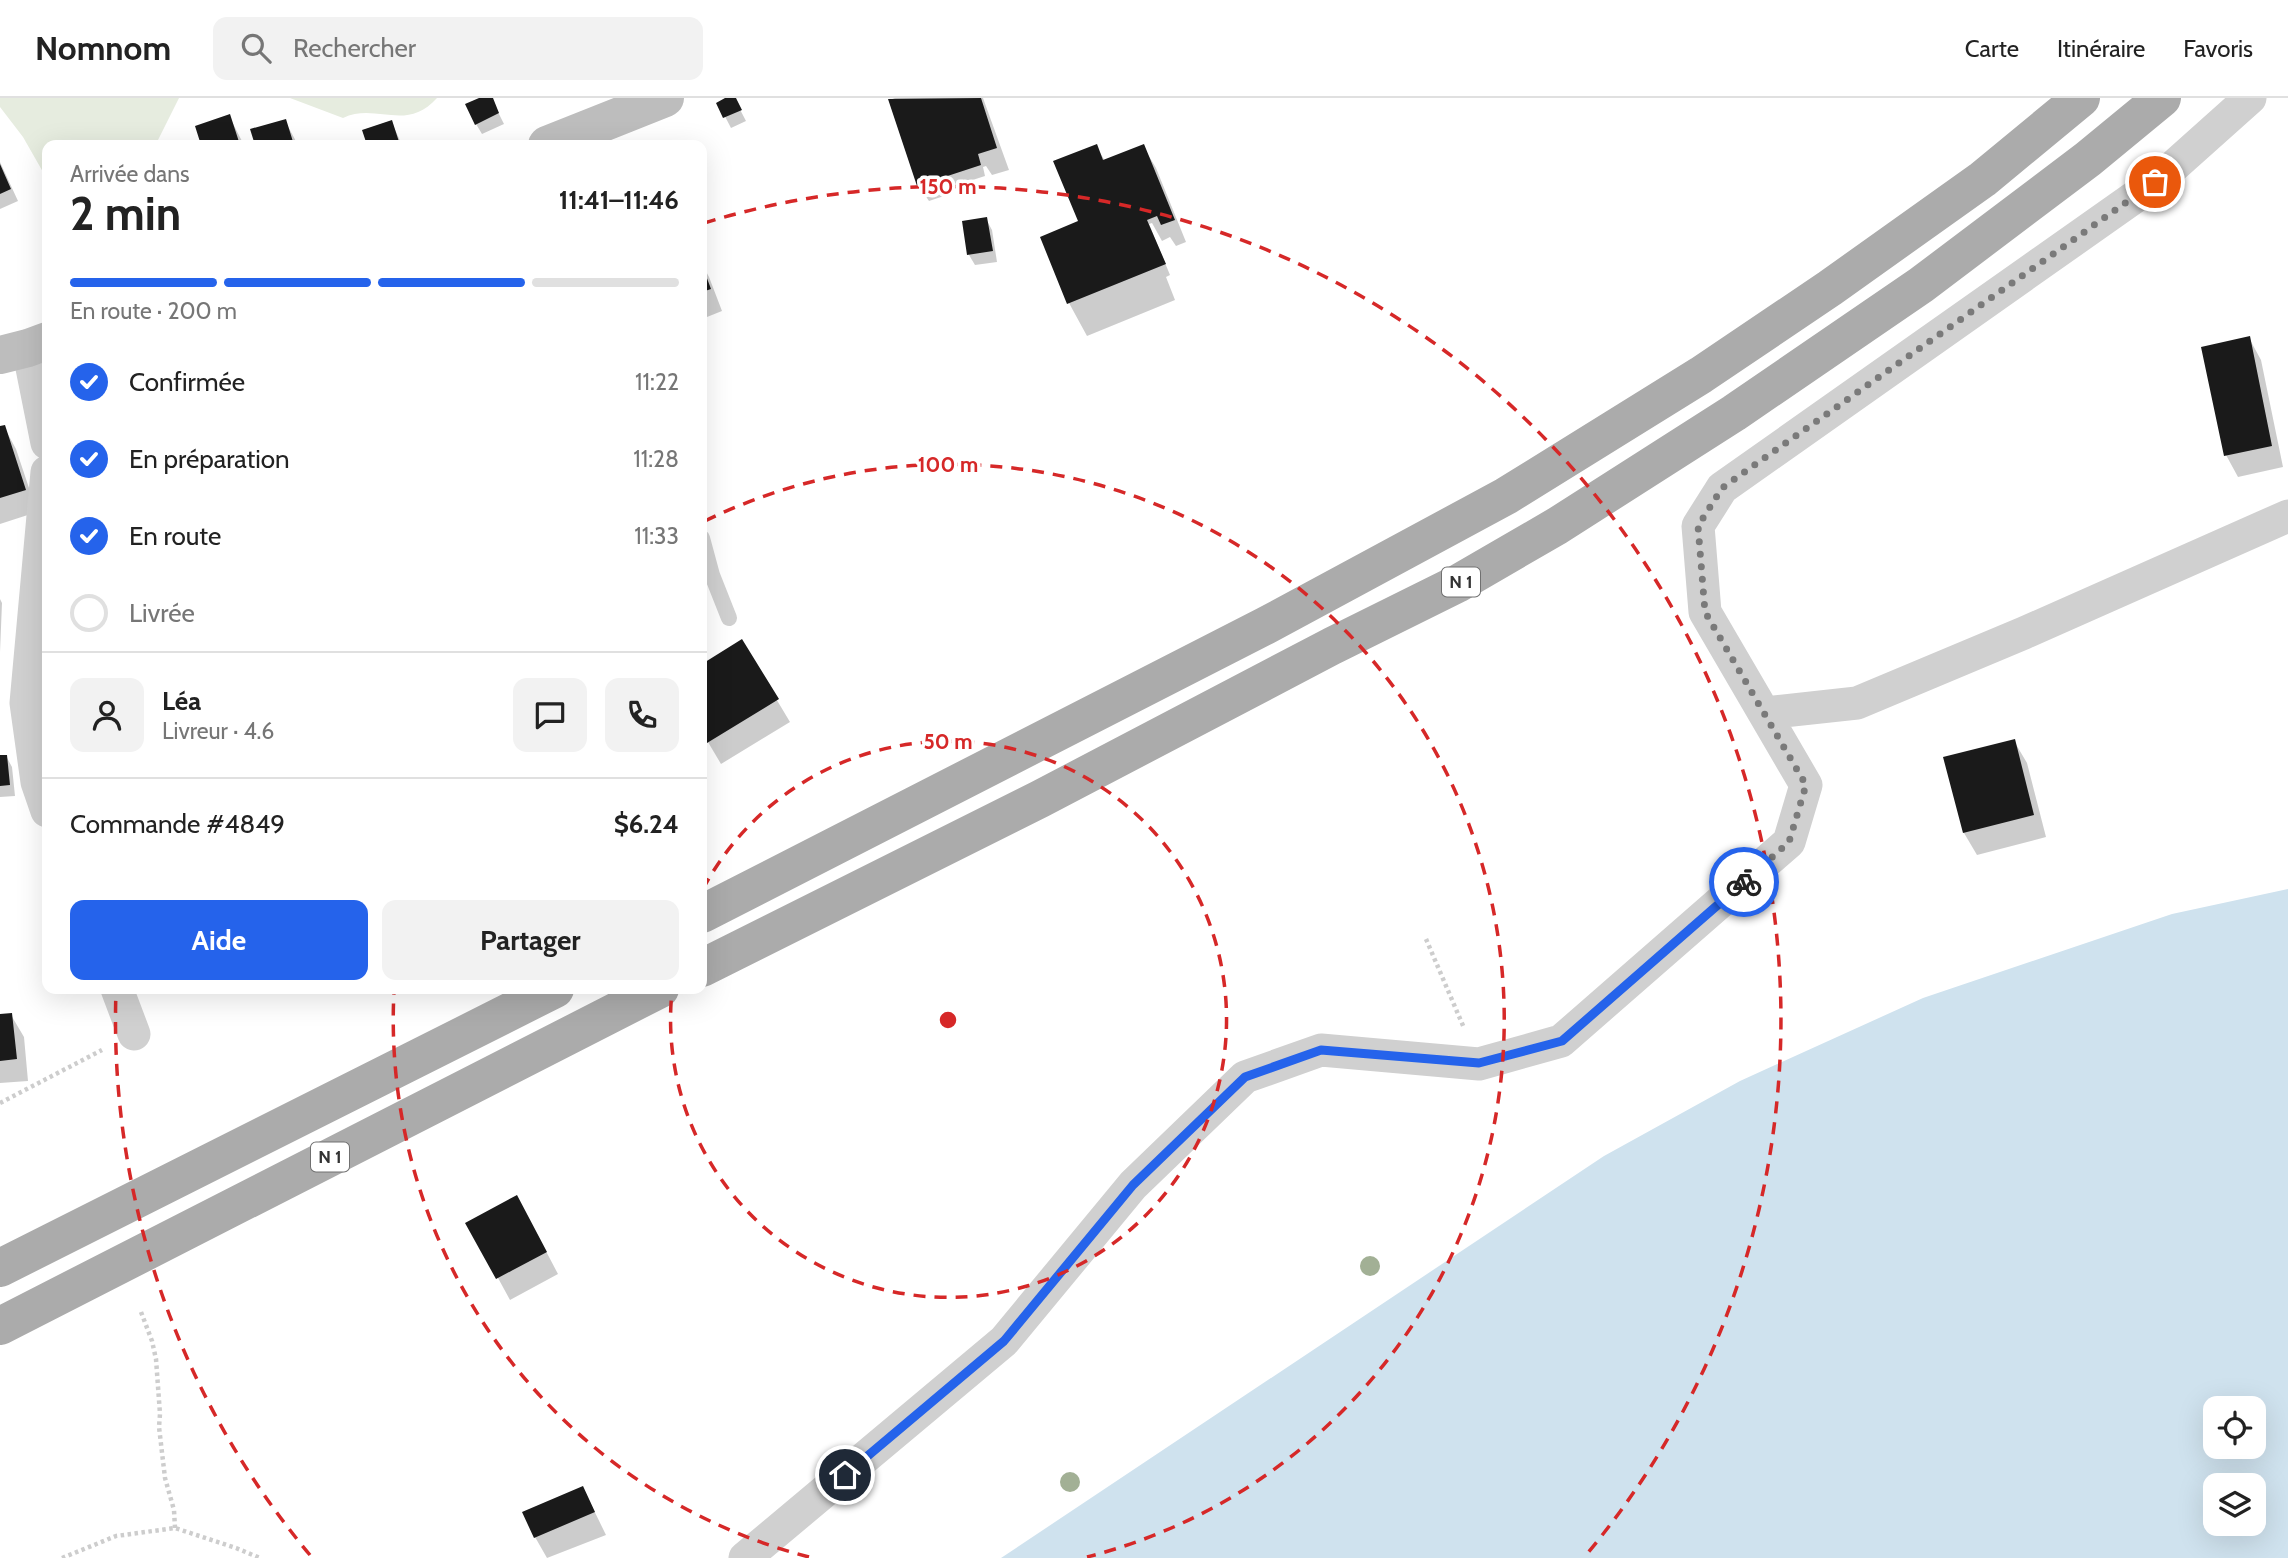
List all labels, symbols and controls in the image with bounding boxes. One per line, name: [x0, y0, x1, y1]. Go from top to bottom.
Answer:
search box: [213, 17, 703, 80]
text: Nomnom: [35, 28, 171, 68]
icon: search: [237, 29, 275, 67]
text: Rechercher: [293, 32, 416, 64]
text: Carte: [1965, 34, 2019, 63]
text: Itinéraire: [2057, 34, 2145, 63]
text: Favoris: [2183, 34, 2253, 63]
pin: [2125, 152, 2185, 212]
text: Arrivée dans: [70, 160, 190, 188]
icon: bag: [2136, 163, 2174, 201]
text: 150 m: [920, 174, 976, 199]
text: 11:41–11:46: [559, 184, 679, 216]
text: 2 min: [70, 186, 181, 242]
text: En route · 200 m: [70, 297, 237, 325]
icon: check: [70, 363, 108, 401]
text: Confirmée: [129, 366, 245, 398]
text: 11:22: [635, 368, 679, 396]
icon: check: [70, 440, 108, 478]
text: En préparation: [129, 443, 290, 475]
text: 11:28: [633, 445, 679, 473]
text: 100 m: [918, 452, 978, 477]
icon: check: [70, 517, 108, 555]
text: En route: [129, 520, 221, 552]
text: 11:33: [634, 522, 679, 550]
road number: N 1: [1442, 568, 1480, 596]
text: Livrée: [129, 597, 195, 629]
button: person: [70, 678, 144, 752]
button: chat: [513, 678, 587, 752]
button: phone: [605, 678, 679, 752]
text: Léa: [162, 685, 201, 717]
text: Livreur · 4.6: [162, 717, 274, 745]
text: 50 m: [923, 729, 973, 754]
text: Commande #4849: [70, 808, 285, 840]
text: $6.24: [614, 808, 679, 840]
courier: [1709, 847, 1779, 917]
icon: bike: [1725, 863, 1763, 901]
button: Aide: [70, 900, 368, 980]
button: Partager: [382, 900, 679, 980]
centre of rings: [936, 1008, 960, 1032]
road number: N 1: [311, 1142, 349, 1172]
map controls: [2203, 1396, 2266, 1536]
button: locate: [2203, 1396, 2266, 1459]
pin: [815, 1445, 875, 1505]
icon: home: [826, 1456, 864, 1494]
button: layers: [2203, 1473, 2266, 1536]

